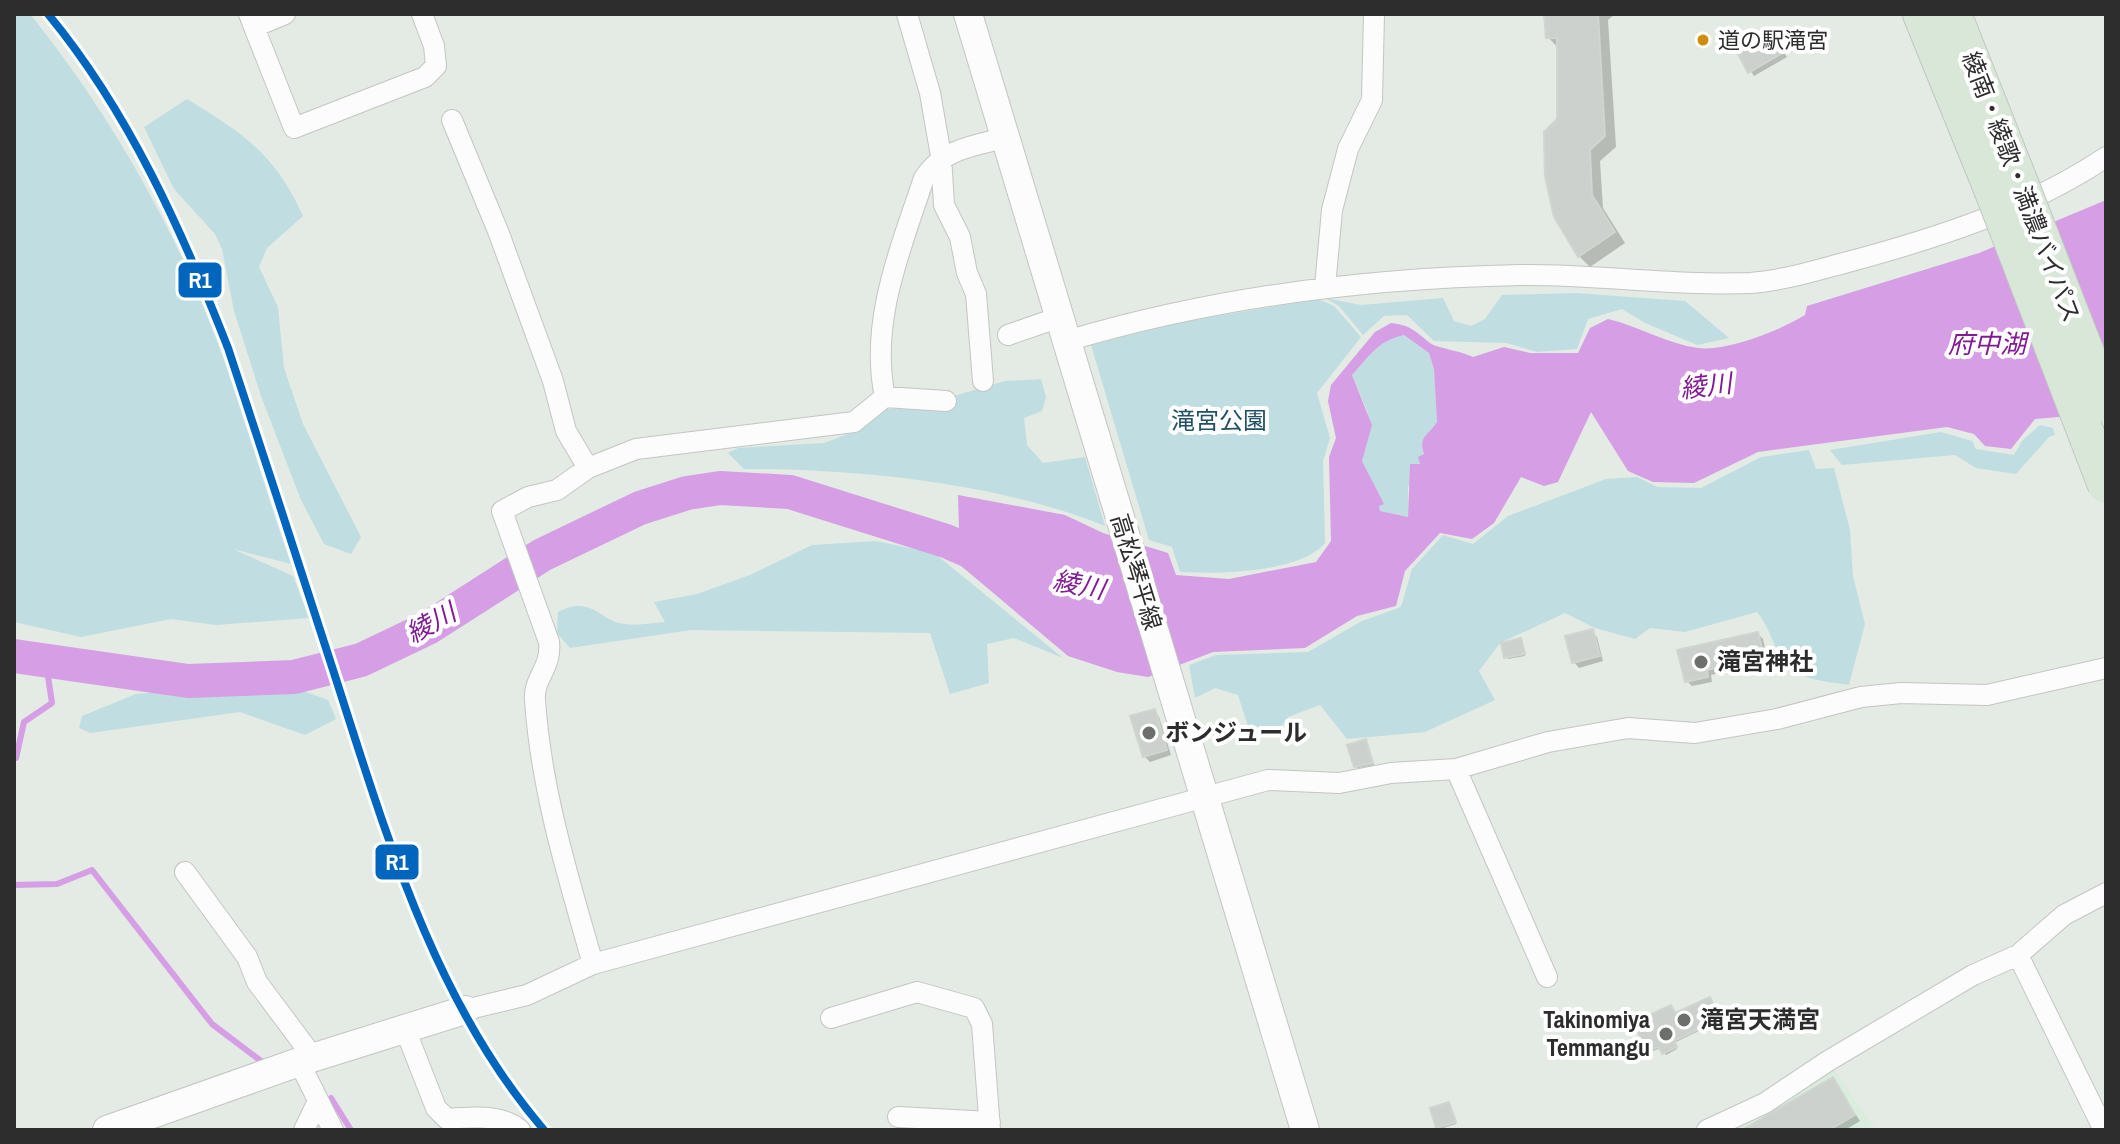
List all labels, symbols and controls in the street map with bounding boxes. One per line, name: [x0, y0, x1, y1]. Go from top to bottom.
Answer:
place label: 道の駅滝宮: [1718, 25, 1828, 55]
marker: 道の駅滝宮: [1695, 32, 1711, 48]
street label: 綾南・綾歌・満濃バイパス: [1955, 47, 2088, 327]
line badge: R1: [177, 261, 223, 299]
text: R1: [188, 265, 212, 295]
water label: 府中湖: [1948, 326, 2030, 361]
water label: 綾川: [1678, 365, 1737, 406]
park label: 滝宮公園: [1171, 404, 1267, 436]
street label: 高松琴平線: [1104, 510, 1170, 634]
water label: 綾川: [1050, 562, 1111, 607]
water label: 綾川: [400, 593, 465, 650]
place label: 滝宮神社: [1717, 645, 1813, 677]
marker: 滝宮神社: [1692, 653, 1710, 671]
place label: ボンジュール: [1165, 716, 1307, 748]
marker: ボンジュール: [1140, 724, 1158, 742]
line badge: R1: [374, 843, 420, 881]
text: R1: [385, 847, 409, 877]
place label: Takinomiya Temmangu: [1543, 1003, 1650, 1063]
place label: 滝宮天満宮: [1700, 1003, 1820, 1035]
marker: 滝宮天満宮: [1675, 1011, 1693, 1029]
marker: Takinomiya Temmangu: [1657, 1025, 1675, 1043]

